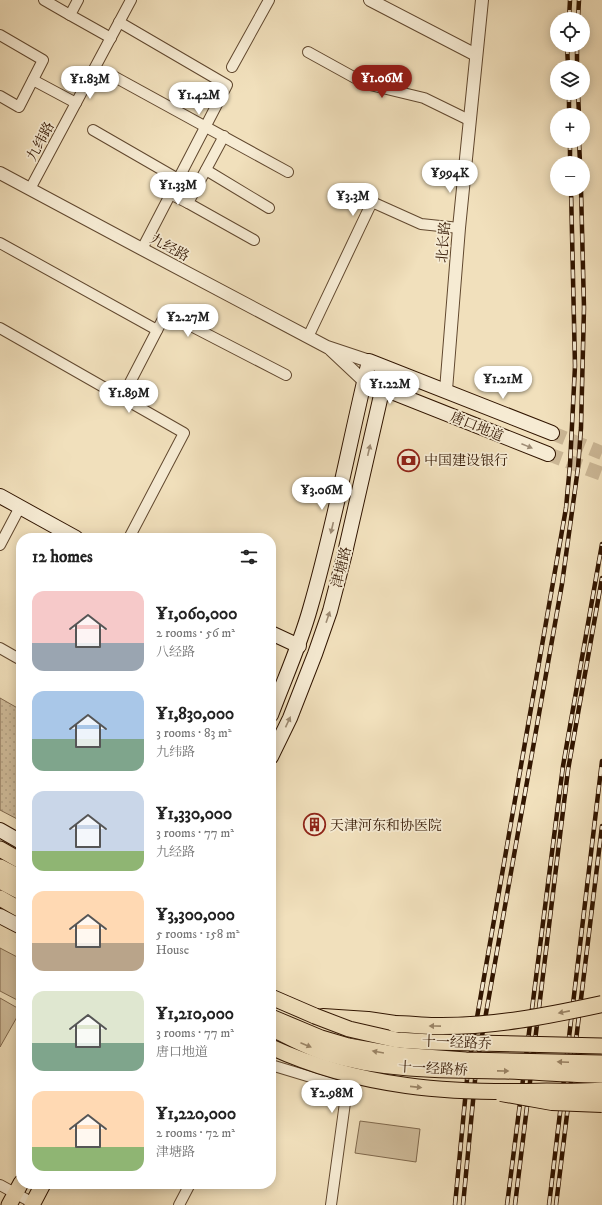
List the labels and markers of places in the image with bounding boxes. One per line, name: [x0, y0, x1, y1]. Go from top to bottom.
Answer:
pin: ¥1.06M: [349, 65, 415, 99]
pin: ¥1.83M: [57, 66, 123, 100]
pin: ¥1.42M: [166, 82, 232, 116]
pin: ¥994K: [422, 160, 478, 194]
pin: ¥1.33M: [145, 172, 211, 206]
pin: ¥3.3M: [325, 183, 381, 217]
pin: ¥2.27M: [155, 304, 221, 338]
pin: ¥1.21M: [470, 366, 536, 400]
pin: ¥1.22M: [357, 371, 423, 405]
pin: ¥1.89M: [96, 380, 162, 414]
bank icon: 中国建设银行: [396, 447, 422, 473]
place label: 中国建设银行: [424, 452, 508, 470]
pin: ¥3.06M: [289, 477, 355, 511]
building icon: 天津河东和协医院: [301, 812, 327, 838]
place label: 天津河东和协医院: [330, 817, 442, 835]
pin: ¥2.98M: [299, 1080, 365, 1114]

